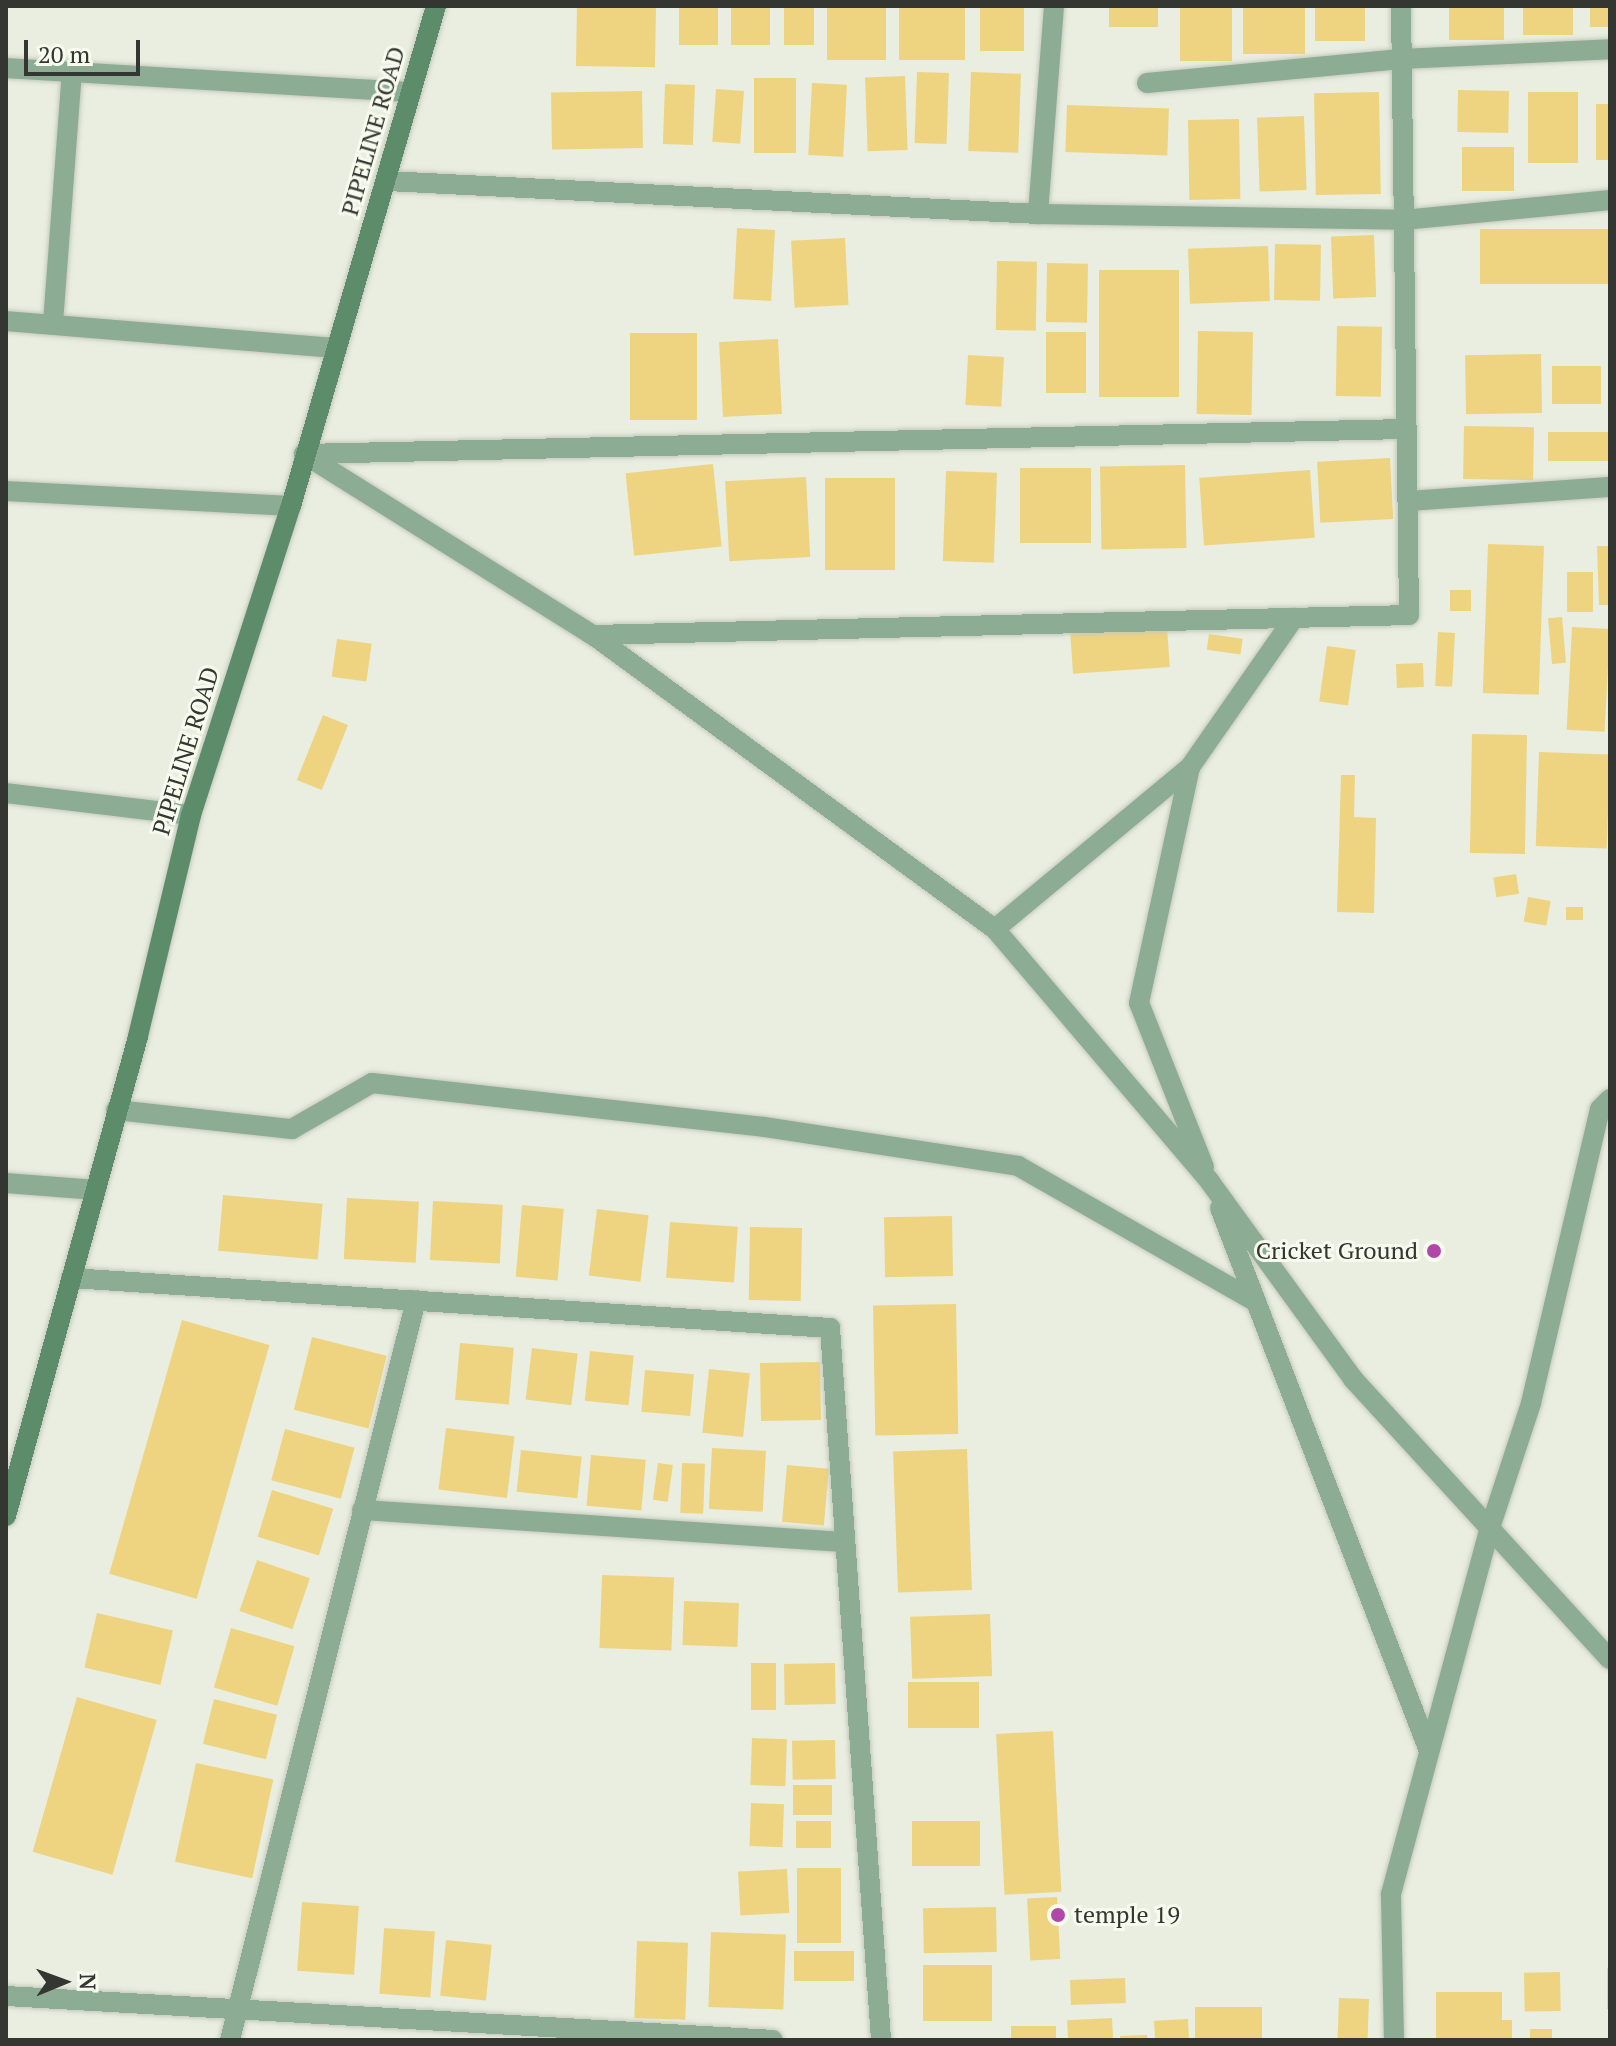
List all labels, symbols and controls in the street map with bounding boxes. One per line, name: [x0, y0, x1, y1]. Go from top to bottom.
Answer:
scale bar: [28, 24, 144, 74]
text: 20 m: [38, 38, 90, 70]
street label: PIPELINE ROAD: [335, 43, 411, 219]
street label: PIPELINE ROAD: [147, 663, 225, 839]
place label: Cricket Ground: [1256, 1237, 1418, 1265]
marker: Cricket Ground: [1425, 1242, 1443, 1260]
place label: temple 19: [1074, 1901, 1180, 1929]
marker: temple 19: [1049, 1906, 1067, 1924]
north arrow: [24, 1942, 104, 2022]
text: N: [74, 1973, 103, 1990]

